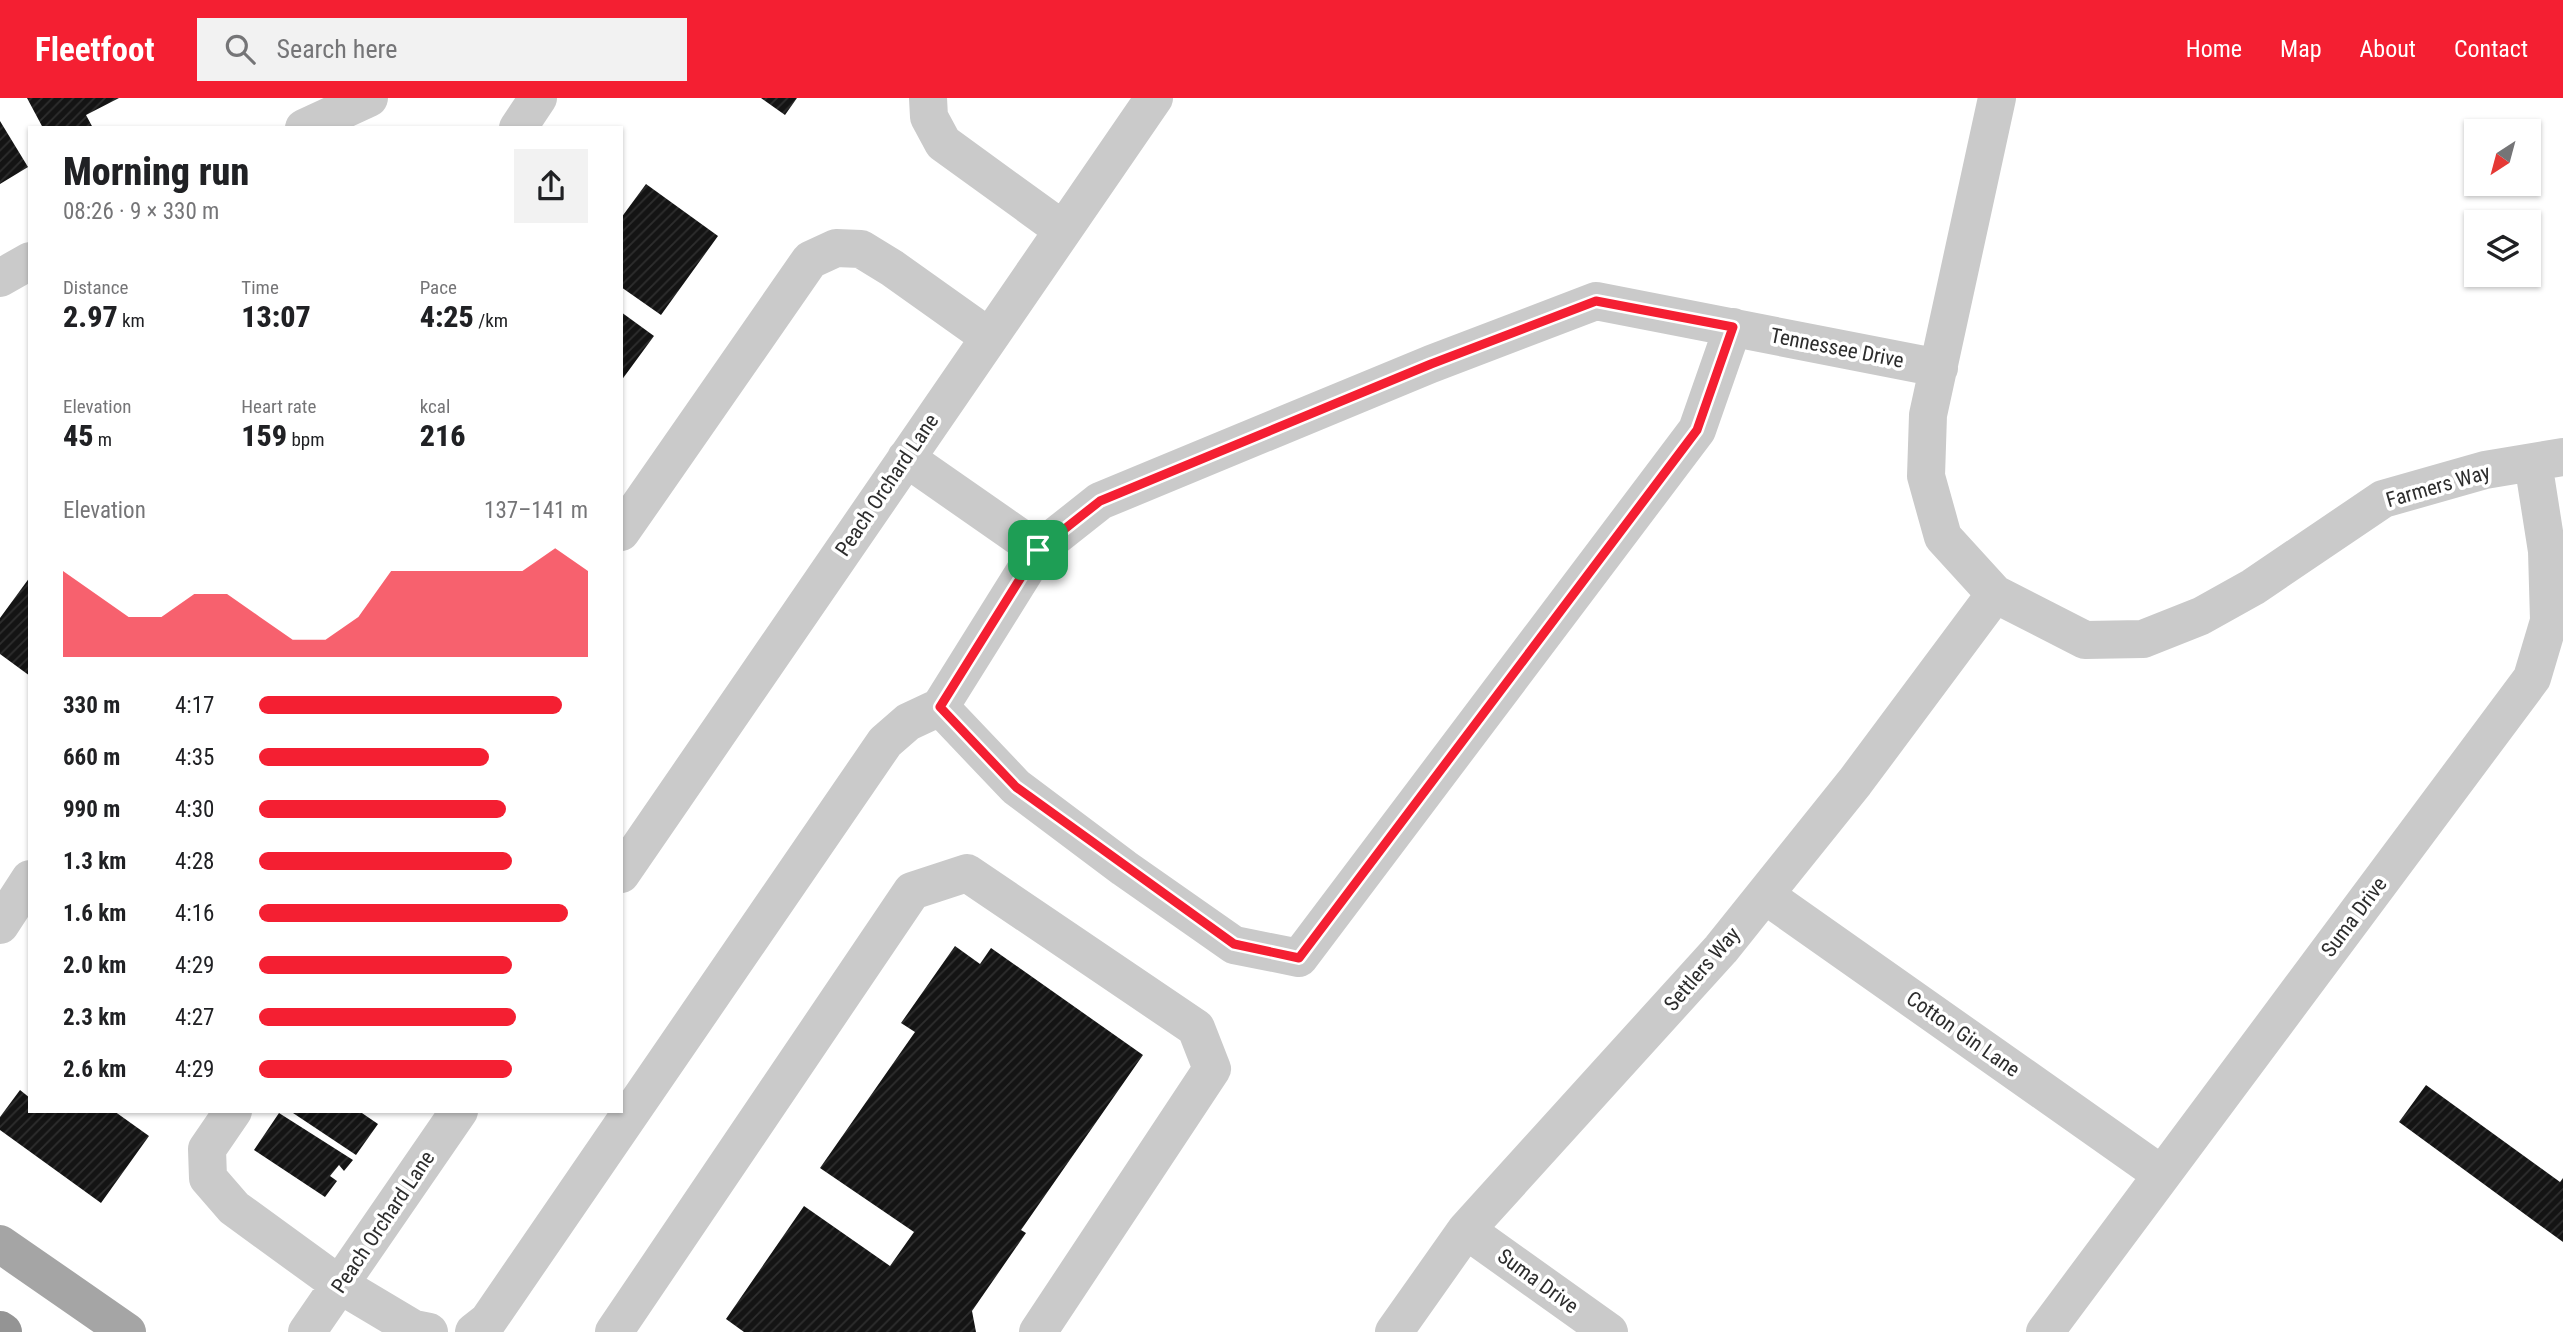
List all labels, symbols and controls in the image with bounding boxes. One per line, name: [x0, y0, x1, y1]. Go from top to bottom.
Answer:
search box: [197, 18, 687, 81]
text: Fleetfoot: [35, 30, 155, 69]
icon: search: [221, 30, 259, 68]
text: Search here: [277, 34, 397, 64]
text: Home: [2186, 35, 2242, 63]
text: Map: [2280, 35, 2322, 63]
text: About: [2360, 35, 2416, 63]
text: Contact: [2454, 35, 2528, 63]
north arrow: [2464, 119, 2541, 196]
map controls: [2464, 119, 2541, 287]
button: share: [514, 149, 588, 223]
text: Morning run: [63, 150, 249, 194]
text: 08:26 · 9 × 330 m: [63, 198, 219, 225]
button: layers: [2464, 210, 2541, 287]
text: Distance: [63, 276, 128, 299]
text: Time: [241, 276, 279, 299]
text: Pace: [420, 276, 457, 299]
text: 2.97: [63, 299, 118, 334]
text: 13:07: [241, 299, 311, 334]
text: 4:25: [420, 299, 474, 334]
text: km: [118, 309, 145, 332]
text: /km: [474, 309, 508, 332]
street label: Tennessee Drive: [1768, 323, 1906, 373]
text: Elevation: [63, 395, 131, 418]
text: Heart rate: [241, 395, 316, 418]
text: kcal: [420, 395, 450, 418]
street label: Peach Orchard Lane: [831, 409, 944, 561]
text: 45: [63, 418, 94, 453]
text: 159: [241, 418, 287, 453]
text: 216: [420, 418, 465, 453]
text: m: [94, 428, 112, 451]
text: bpm: [287, 428, 324, 451]
street label: Farmers Way: [2383, 460, 2493, 512]
text: Elevation: [63, 497, 146, 524]
text: 137–141 m: [484, 497, 588, 524]
pin: [1008, 520, 1068, 580]
icon: arrive: [1019, 531, 1057, 569]
text: 330 m: [63, 692, 120, 719]
text: 4:17: [175, 692, 214, 719]
text: 660 m: [63, 744, 120, 771]
text: 4:35: [175, 744, 214, 771]
text: 990 m: [63, 796, 120, 823]
text: 4:30: [175, 796, 214, 823]
text: 1.3 km: [63, 848, 126, 875]
text: 4:28: [175, 848, 214, 875]
street label: Suma Drive: [2316, 872, 2392, 962]
text: 1.6 km: [63, 900, 126, 927]
text: 4:16: [175, 900, 214, 927]
street label: Settlers Way: [1659, 922, 1745, 1016]
text: 2.0 km: [63, 952, 126, 979]
text: 4:29: [175, 952, 214, 979]
street label: Cotton Gin Lane: [1902, 986, 2024, 1082]
text: 2.3 km: [63, 1004, 126, 1031]
text: 4:27: [175, 1004, 214, 1031]
text: 2.6 km: [63, 1056, 126, 1083]
text: 4:29: [175, 1056, 214, 1083]
street label: Peach Orchard Lane: [327, 1146, 440, 1298]
street label: Suma Drive: [1493, 1244, 1583, 1318]

